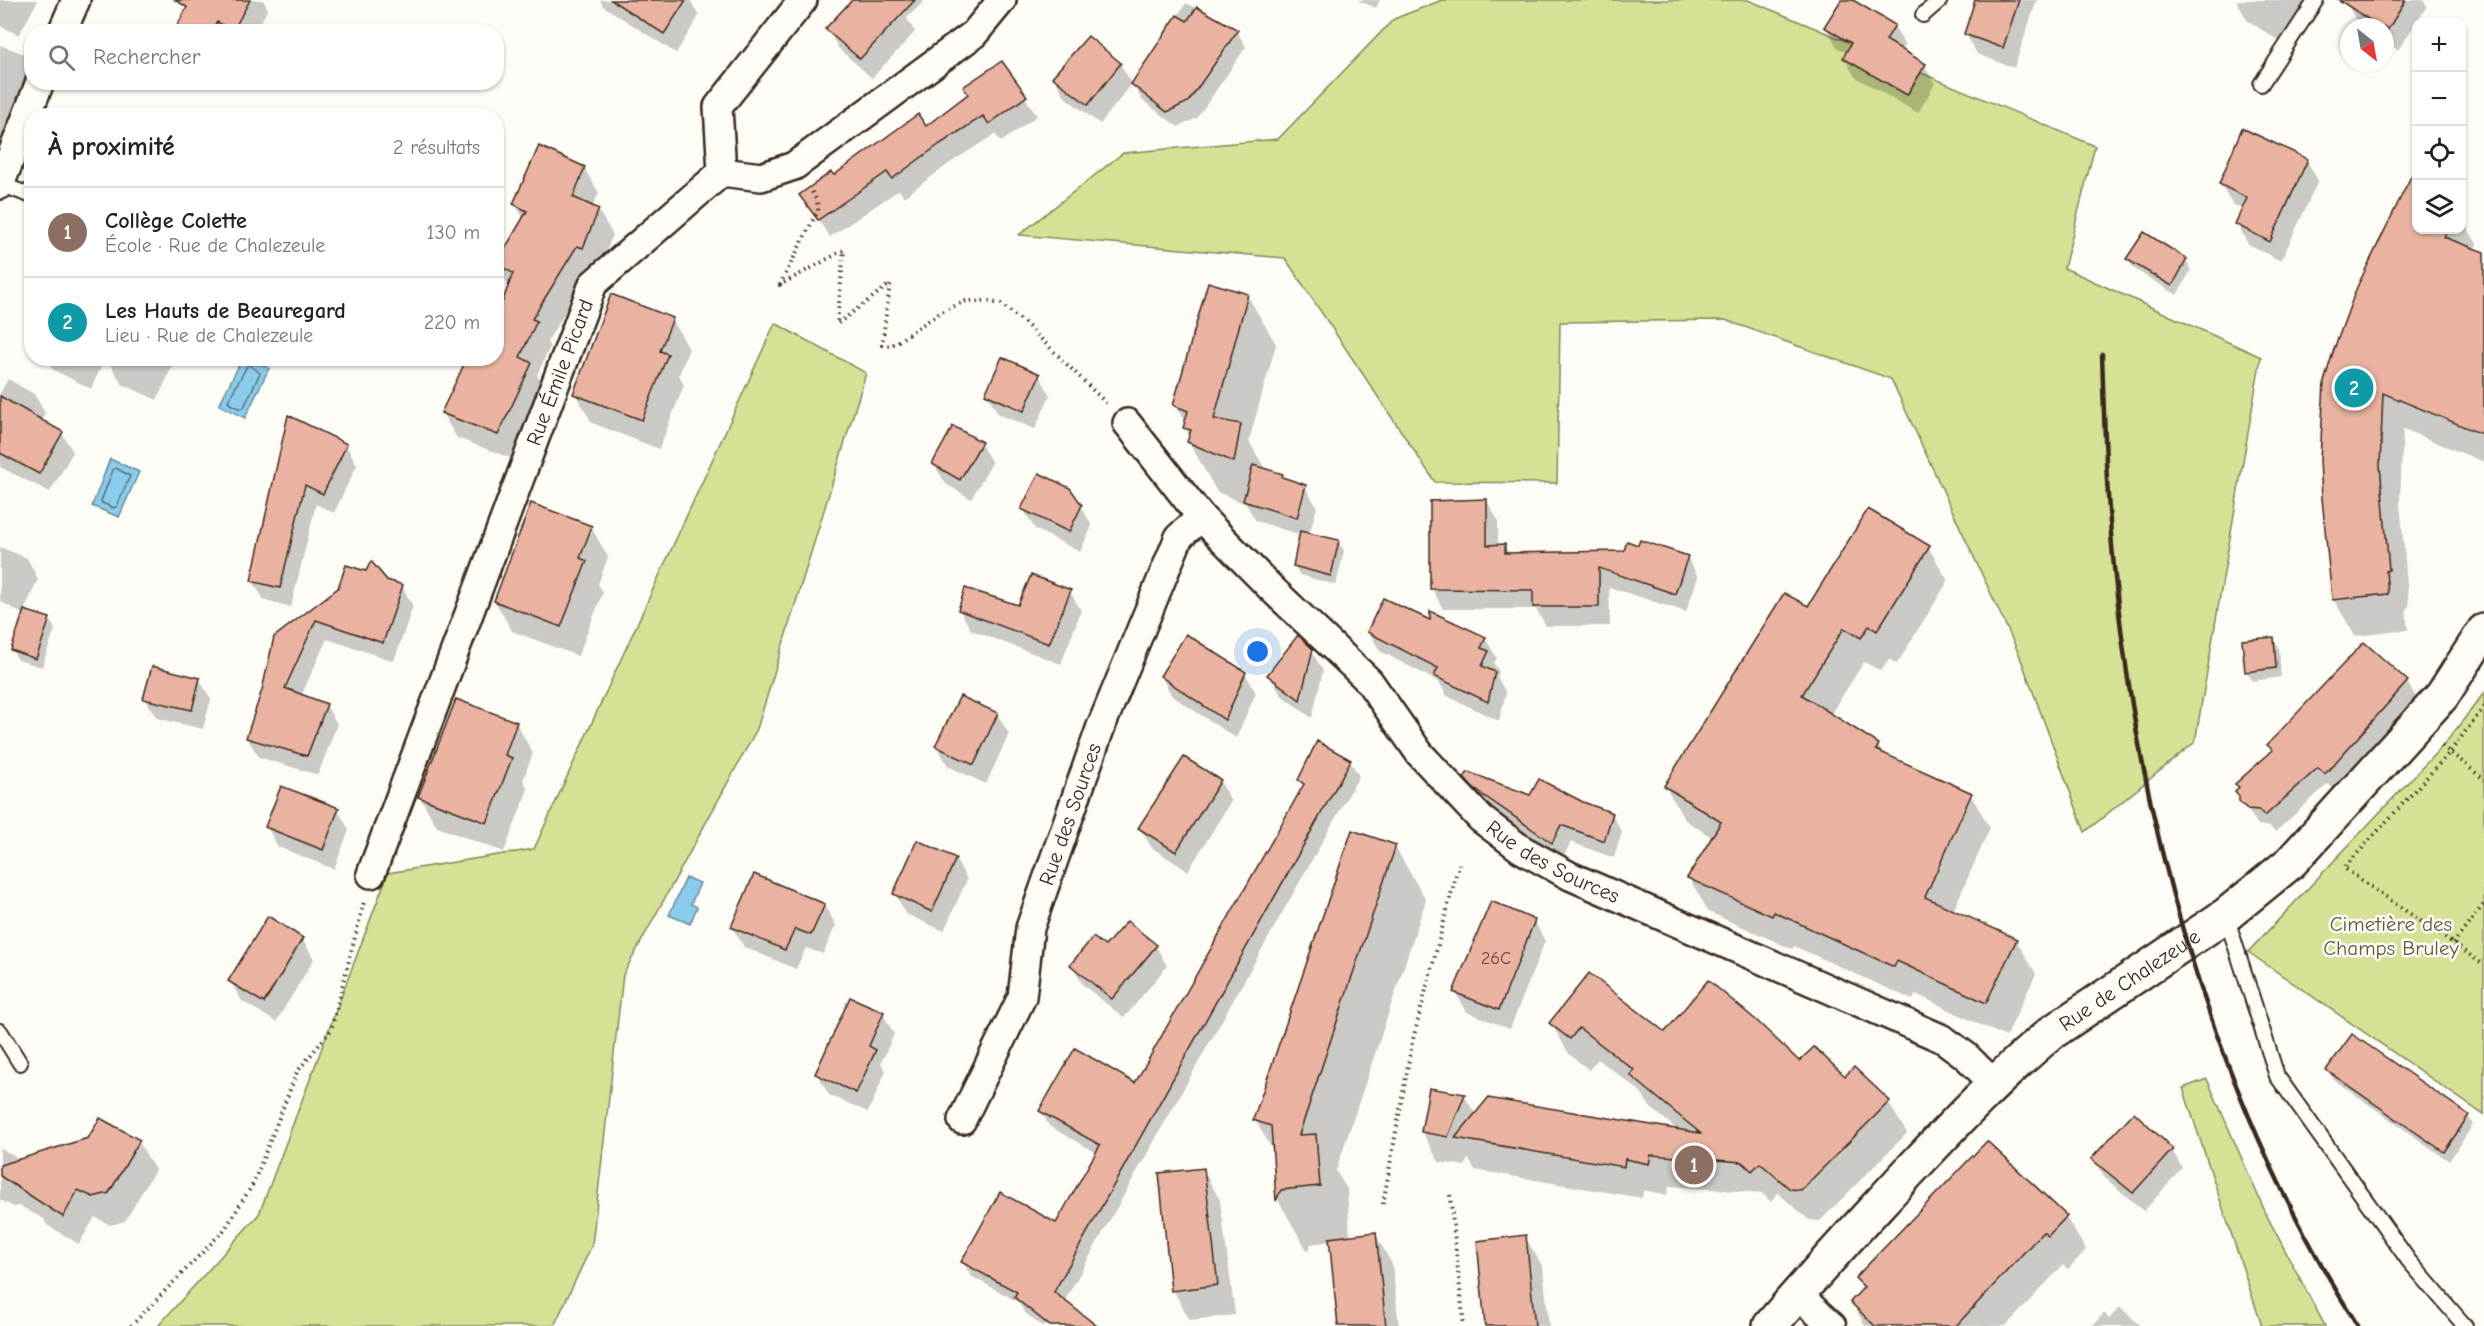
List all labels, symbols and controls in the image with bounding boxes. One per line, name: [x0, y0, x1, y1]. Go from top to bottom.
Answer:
north arrow: [2340, 18, 2394, 72]
map controls: [2412, 18, 2466, 234]
button: +: [2412, 18, 2466, 72]
search box: [24, 24, 504, 90]
icon: search: [45, 41, 78, 74]
text: Rechercher: [93, 44, 201, 70]
button: −: [2412, 72, 2466, 126]
button: locate: [2412, 126, 2466, 180]
text: À proximité: [48, 132, 175, 162]
text: 2 résultats: [393, 136, 480, 159]
button: layers: [2412, 180, 2466, 234]
text: Collège Colette: [105, 208, 247, 234]
text: 1: [64, 221, 71, 244]
text: 130 m: [427, 221, 480, 244]
text: École · Rue de Chalezeule: [105, 234, 325, 257]
street label: Rue Émile Picard: [521, 296, 598, 449]
text: Les Hauts de Beauregard: [105, 298, 346, 324]
text: 2: [63, 311, 72, 334]
text: 220 m: [424, 311, 480, 334]
text: Lieu · Rue de Chalezeule: [105, 324, 313, 347]
pin: 2: [2334, 366, 2374, 410]
your location: [1243, 637, 1272, 666]
street label: Rue des Sources: [1034, 740, 1106, 888]
street label: Rue des Sources: [1482, 815, 1623, 908]
park label: Cimetière des Champs Bruley: [2323, 912, 2459, 960]
street label: Rue de Chalezeule: [2055, 924, 2204, 1036]
house number: 26C: [1481, 948, 1511, 969]
pin: 1: [1674, 1142, 1714, 1188]

